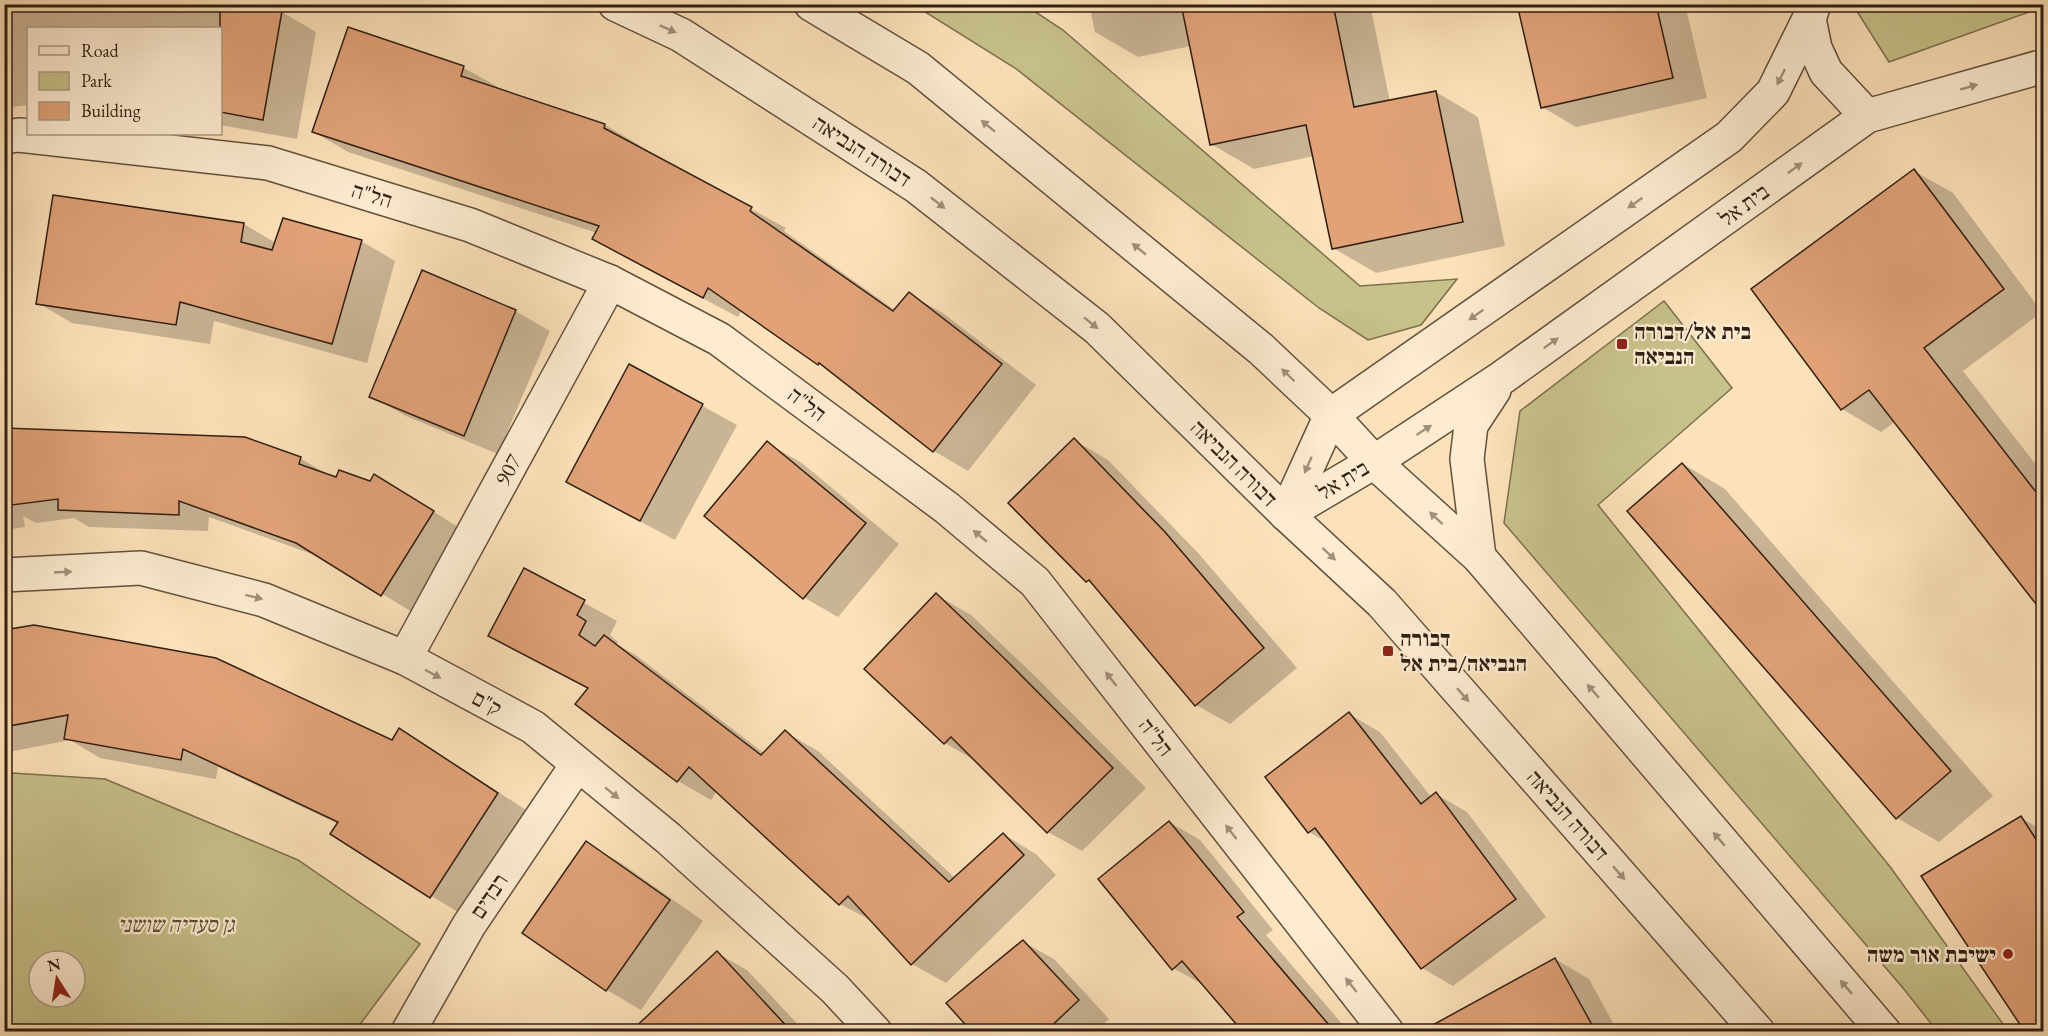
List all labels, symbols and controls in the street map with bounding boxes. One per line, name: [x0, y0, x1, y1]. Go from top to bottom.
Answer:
one-way arrow: [660, 24, 677, 33]
legend: [27, 27, 222, 135]
text: Road: [81, 39, 120, 62]
one-way arrow: [1776, 68, 1786, 85]
text: Park: [81, 69, 112, 92]
one-way arrow: [1960, 82, 1978, 91]
text: Building: [81, 99, 141, 122]
street label: דבורה הנביאה: [807, 108, 917, 194]
one-way arrow: [981, 120, 996, 133]
one-way arrow: [1787, 163, 1802, 175]
street label: הל"ה: [348, 175, 396, 215]
street label: בית אל: [1713, 177, 1775, 233]
one-way arrow: [930, 196, 945, 208]
one-way arrow: [1628, 197, 1644, 209]
one-way arrow: [1131, 243, 1147, 256]
one-way arrow: [1468, 309, 1484, 321]
one-way arrow: [1083, 316, 1098, 329]
place label: בית אל/דבורה הנביאה: [1634, 317, 1751, 371]
one-way arrow: [1543, 337, 1559, 349]
marker: בית אל/דבורה הנביאה: [1615, 337, 1629, 351]
one-way arrow: [1281, 368, 1296, 382]
street label: הל"ה: [782, 380, 832, 428]
street label: דבורה הנביאה: [1184, 413, 1284, 513]
one-way arrow: [1415, 424, 1431, 436]
street label: 907: [488, 449, 529, 491]
street label: בית אל: [1312, 453, 1374, 507]
one-way arrow: [1303, 456, 1313, 474]
one-way arrow: [1428, 511, 1443, 525]
one-way arrow: [972, 529, 988, 542]
one-way arrow: [1321, 547, 1336, 560]
one-way arrow: [53, 567, 72, 576]
one-way arrow: [245, 593, 263, 603]
place label: דבורה הנביאה/בית אל: [1400, 624, 1527, 678]
marker: דבורה הנביאה/בית אל: [1381, 644, 1395, 658]
one-way arrow: [425, 669, 442, 679]
one-way arrow: [1105, 671, 1117, 686]
street label: ק"ם: [467, 683, 507, 723]
one-way arrow: [1586, 683, 1599, 699]
one-way arrow: [1456, 687, 1469, 702]
street label: הל"ה: [1132, 712, 1180, 762]
street label: דבורה הנביאה: [1520, 763, 1616, 867]
one-way arrow: [604, 786, 619, 799]
one-way arrow: [1225, 824, 1237, 840]
one-way arrow: [1713, 832, 1726, 847]
one-way arrow: [1612, 865, 1625, 880]
street label: רבדים: [463, 868, 515, 924]
park label: גן סעדיה שושני: [118, 910, 236, 939]
place label: ישיבת אור משה: [1867, 940, 1996, 969]
marker: ישיבת אור משה: [2001, 947, 2015, 961]
north arrow: [27, 949, 87, 1009]
text: N: [45, 953, 63, 976]
one-way arrow: [1346, 978, 1358, 993]
one-way arrow: [1840, 980, 1853, 995]

